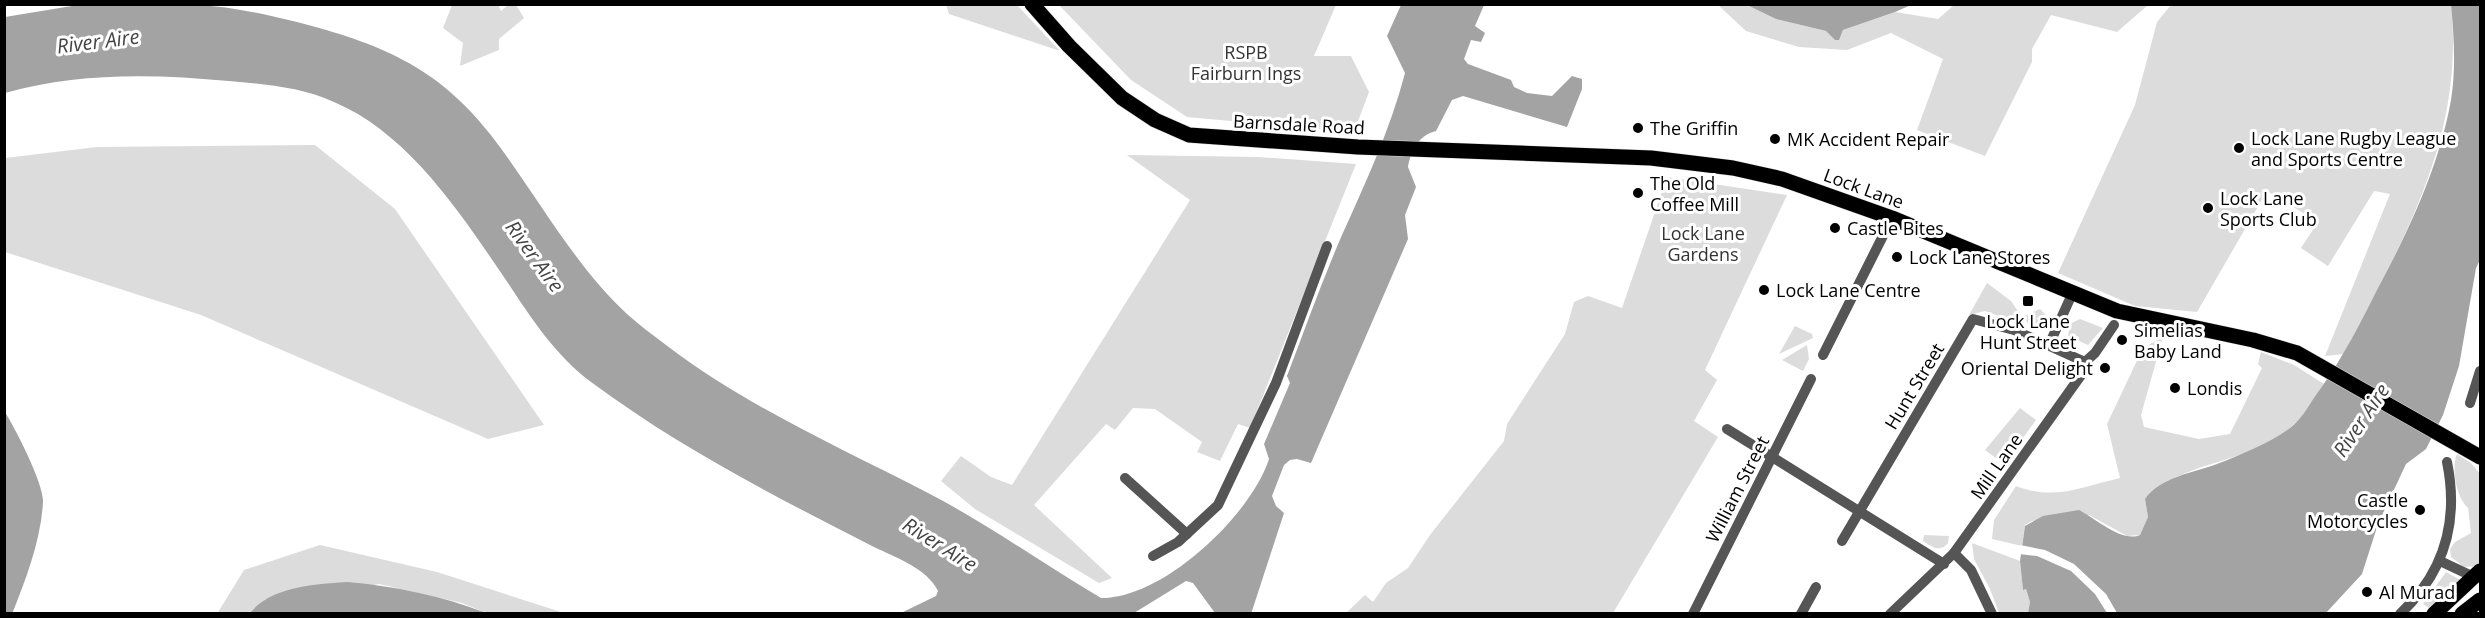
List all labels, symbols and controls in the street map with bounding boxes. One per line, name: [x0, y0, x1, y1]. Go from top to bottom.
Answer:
water label: River Aire: [55, 23, 141, 59]
park label: RSPB Fairburn Ings: [1191, 40, 1301, 85]
street label: Barnsdale Road: [1233, 109, 1365, 139]
place label: The Griffin: [1650, 116, 1738, 140]
marker: The Griffin: [1631, 121, 1645, 135]
place label: Lock Lane Rugby League and Sports Centre: [2251, 126, 2456, 171]
place label: MK Accident Repair: [1787, 127, 1950, 151]
marker: MK Accident Repair: [1768, 132, 1782, 146]
marker: Lock Lane Rugby League and Sports Centre: [2232, 141, 2246, 155]
street label: Lock Lane: [1821, 162, 1907, 214]
place label: The Old Coffee Mill: [1650, 171, 1739, 216]
marker: The Old Coffee Mill: [1631, 186, 1645, 200]
place label: Lock Lane Sports Club: [2220, 186, 2317, 231]
marker: Lock Lane Sports Club: [2201, 201, 2215, 215]
water label: River Aire: [500, 215, 570, 297]
place label: Castle Bites: [1847, 216, 1944, 240]
park label: Lock Lane Gardens: [1661, 221, 1745, 266]
marker: Castle Bites: [1828, 221, 1842, 235]
place label: Lock Lane Stores: [1909, 245, 2050, 269]
marker: Lock Lane Stores: [1890, 250, 1904, 264]
place label: Lock Lane Centre: [1776, 278, 1921, 302]
marker: Lock Lane Centre: [1757, 283, 1771, 297]
marker: Lock Lane Hunt Street: [2021, 294, 2035, 308]
place label: Lock Lane Hunt Street: [1980, 309, 2076, 354]
place label: Simelias Baby Land: [2134, 318, 2222, 363]
marker: Simelias Baby Land: [2115, 333, 2129, 347]
street label: Hunt Street: [1879, 338, 1949, 434]
place label: Oriental Delight: [1961, 356, 2093, 380]
marker: Oriental Delight: [2098, 361, 2112, 375]
place label: Londis: [2187, 376, 2242, 400]
water label: River Aire: [2327, 378, 2395, 462]
marker: Londis: [2168, 381, 2182, 395]
street label: Mill Lane: [1965, 428, 2027, 504]
street label: William Street: [1700, 432, 1774, 546]
place label: Castle Motorcycles: [2307, 488, 2408, 533]
marker: Castle Motorcycles: [2413, 503, 2427, 517]
water label: River Aire: [898, 511, 982, 577]
place label: Al Murad: [2379, 580, 2455, 604]
marker: Al Murad: [2360, 585, 2374, 599]

